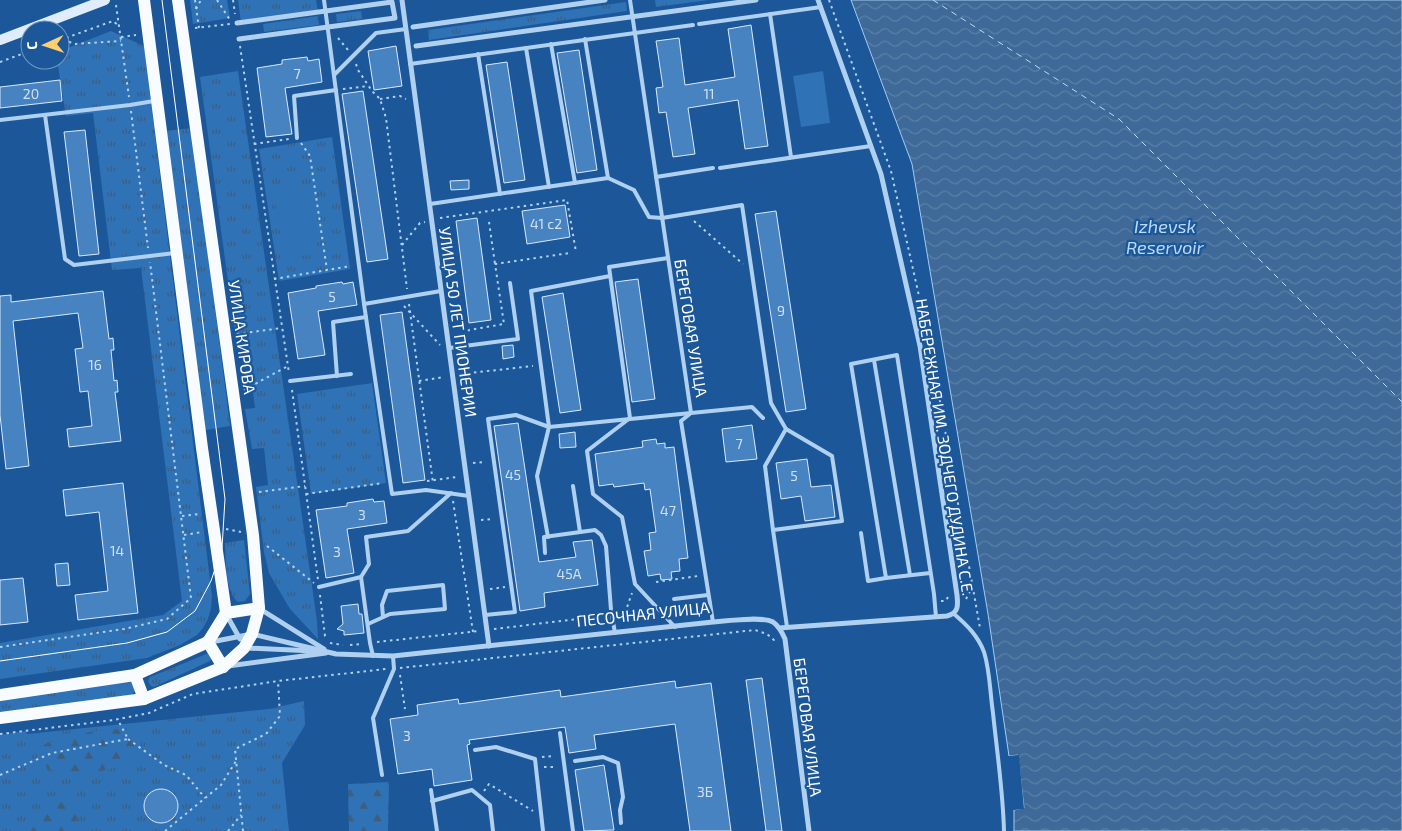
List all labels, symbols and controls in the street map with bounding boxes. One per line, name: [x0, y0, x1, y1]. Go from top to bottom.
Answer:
north arrow: [20, 20, 70, 70]
text: С: [23, 41, 40, 50]
house number: 7: [293, 65, 301, 82]
house number: 20: [23, 85, 39, 102]
house number: 11: [703, 85, 715, 102]
house number: 41 с2: [530, 215, 562, 232]
water label: Izhevsk Reservoir: [1126, 215, 1205, 258]
street label: УЛИЦА 50 ЛЕТ ПИОНЕРИИ: [436, 226, 481, 418]
street label: БЕРЕГОВАЯ УЛИЦА: [671, 257, 712, 398]
street label: УЛИЦА КИРОВА: [225, 279, 260, 395]
house number: 5: [328, 288, 336, 305]
street label: НАБЕРЕЖНАЯ ИМ. ЗОДЧЕГО ДУДИНА С.Е.: [913, 297, 978, 597]
house number: 9: [777, 302, 785, 319]
house number: 16: [88, 356, 102, 373]
house number: 7: [735, 435, 743, 452]
house number: 45: [505, 466, 521, 483]
house number: 5: [790, 467, 798, 484]
house number: 47: [660, 502, 676, 519]
house number: 3: [358, 506, 366, 523]
house number: 14: [110, 542, 124, 559]
house number: 3: [333, 543, 341, 560]
house number: 45А: [557, 565, 582, 582]
street label: ПЕСОЧНАЯ УЛИЦА: [575, 597, 711, 630]
street label: БЕРЕГОВАЯ УЛИЦА: [791, 656, 826, 797]
house number: 3: [403, 727, 411, 744]
house number: 3Б: [697, 783, 713, 800]

